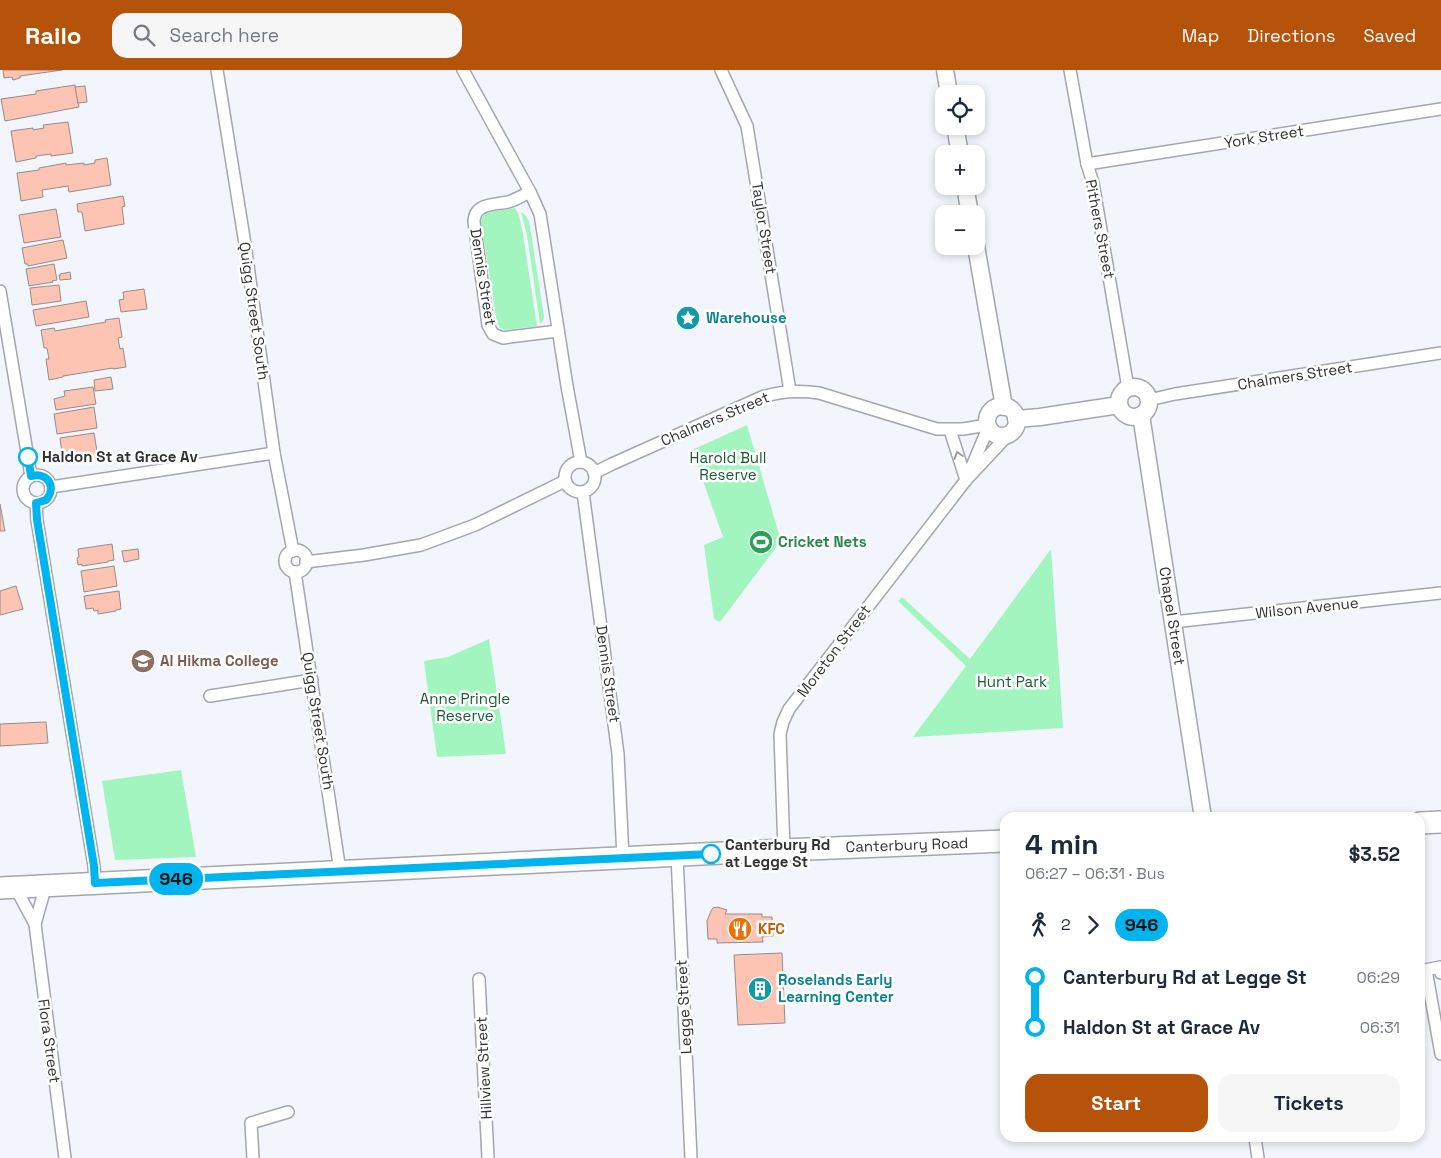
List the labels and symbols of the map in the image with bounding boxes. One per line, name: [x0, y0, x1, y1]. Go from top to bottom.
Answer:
street label: York Street: [1223, 121, 1305, 152]
street label: Pithers Street: [1082, 178, 1119, 280]
street label: Taylor Street: [748, 180, 781, 276]
street label: Dennis Street: [466, 227, 501, 327]
street label: Quigg Street South: [235, 241, 274, 381]
place icon: Warehouse: [675, 305, 701, 331]
place label: Warehouse: [706, 308, 787, 327]
street label: Chalmers Street: [1236, 357, 1354, 394]
street label: Chalmers Street: [658, 387, 772, 450]
marker: Haldon St at Grace Av: [18, 447, 38, 467]
place label: Haldon St at Grace Av: [42, 447, 198, 466]
park label: Harold Bull Reserve: [690, 448, 766, 484]
one-way arrow: [953, 451, 963, 459]
sports icon: Cricket Nets: [748, 529, 774, 555]
place label: Cricket Nets: [778, 532, 867, 551]
street label: Chapel Street: [1155, 565, 1190, 667]
street label: Wilson Avenue: [1254, 593, 1360, 622]
street label: Moreton Street: [793, 601, 875, 701]
street label: Dennis Street: [592, 624, 625, 724]
school or university icon: Al Hikma College: [130, 648, 156, 674]
place label: Al Hikma College: [160, 651, 279, 670]
street label: Quigg Street South: [298, 651, 339, 791]
park label: Hunt Park: [977, 672, 1047, 691]
park label: Anne Pringle Reserve: [420, 689, 510, 725]
street label: Canterbury Road: [845, 833, 969, 856]
place label: Canterbury Rd at Legge St: [725, 835, 830, 871]
marker: Canterbury Rd at Legge St: [701, 844, 721, 864]
line badge: 946: [147, 863, 205, 895]
restaurant icon: KFC: [727, 916, 753, 942]
place label: KFC: [758, 919, 785, 938]
street label: Legge Street: [672, 959, 695, 1055]
place label: Roselands Early Learning Center: [778, 970, 894, 1006]
building icon: Roselands Early Learning Center: [747, 976, 773, 1002]
street label: Flora Street: [34, 998, 65, 1084]
street label: Hillview Street: [471, 1016, 496, 1120]

